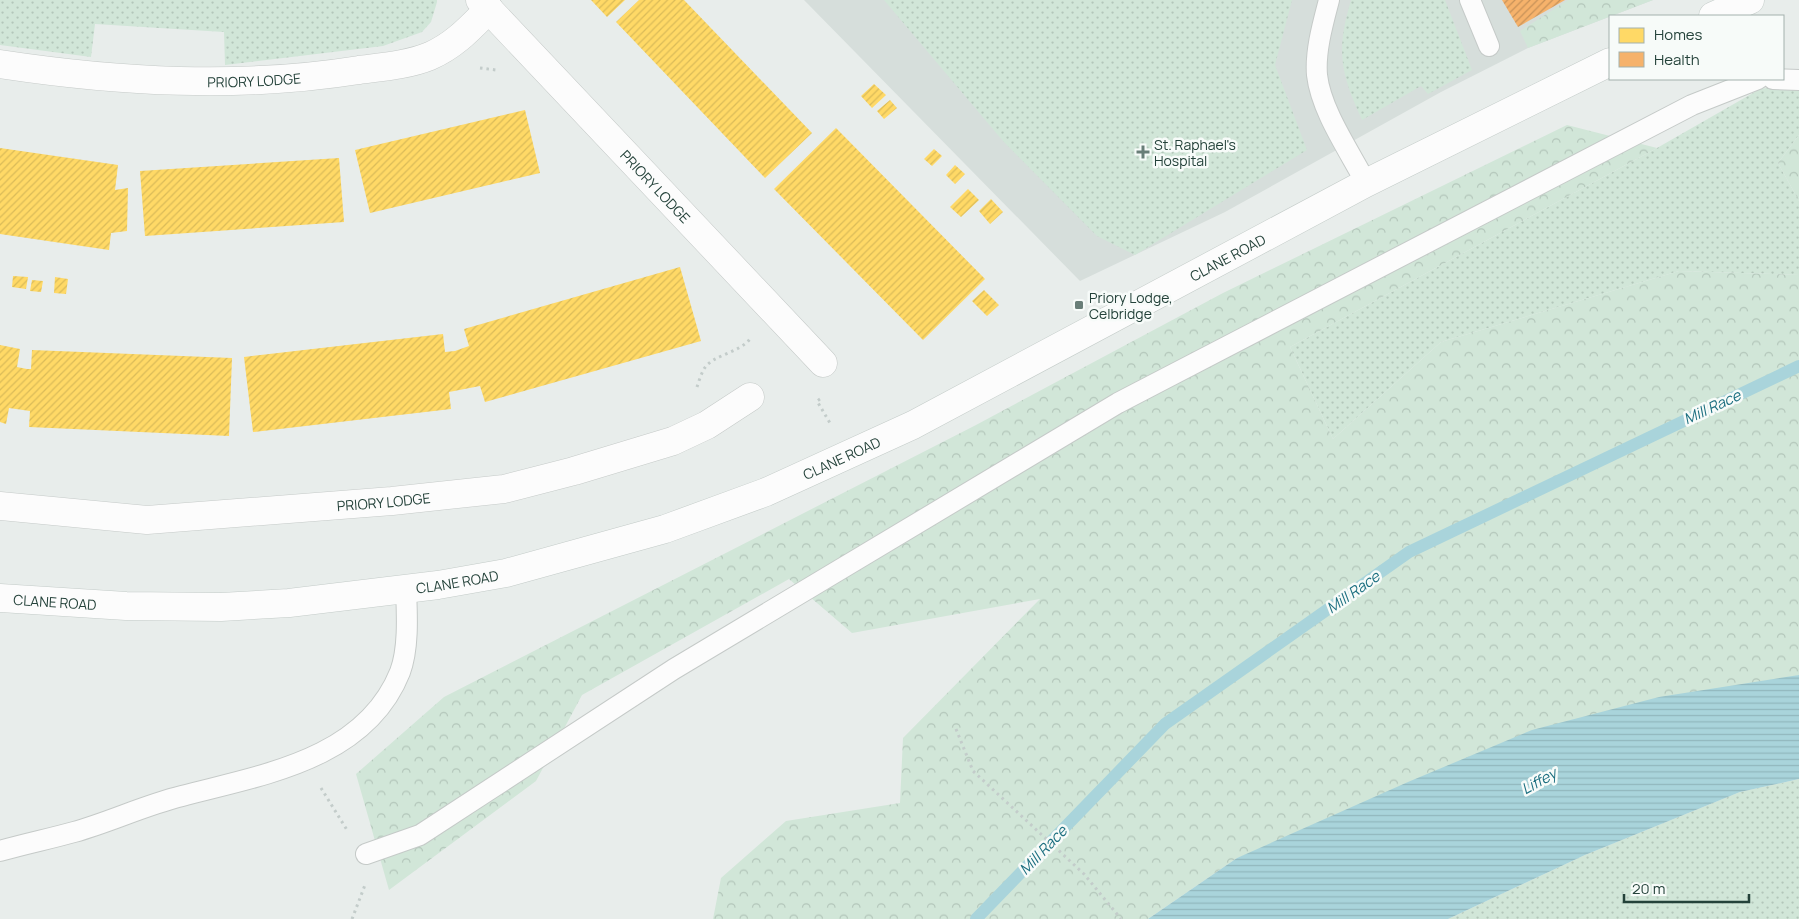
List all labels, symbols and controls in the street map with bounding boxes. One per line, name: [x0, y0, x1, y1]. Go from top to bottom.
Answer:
legend: [1609, 15, 1784, 80]
text: Homes: [1654, 24, 1703, 45]
text: Health: [1654, 49, 1700, 70]
street label: PRIORY LODGE: [207, 68, 302, 91]
place label: St. Raphael's Hospital: [1154, 135, 1236, 170]
street label: PRIORY LODGE: [617, 145, 695, 227]
marker: St. Raphael's Hospital: [1136, 145, 1150, 159]
street label: CLANE ROAD: [1186, 229, 1269, 285]
place label: Priory Lodge, Celbridge: [1089, 288, 1173, 323]
marker: Priory Lodge, Celbridge: [1073, 299, 1085, 311]
water label: Mill Race: [1680, 384, 1745, 429]
street label: CLANE ROAD: [800, 432, 883, 484]
street label: PRIORY LODGE: [336, 487, 431, 515]
street label: CLANE ROAD: [415, 565, 500, 597]
water label: Mill Race: [1322, 565, 1385, 618]
street label: CLANE ROAD: [13, 589, 97, 614]
water label: Liffey: [1518, 762, 1562, 799]
water label: Mill Race: [1014, 820, 1073, 879]
scale bar: [1624, 872, 1749, 904]
text: 20 m: [1632, 878, 1665, 899]

